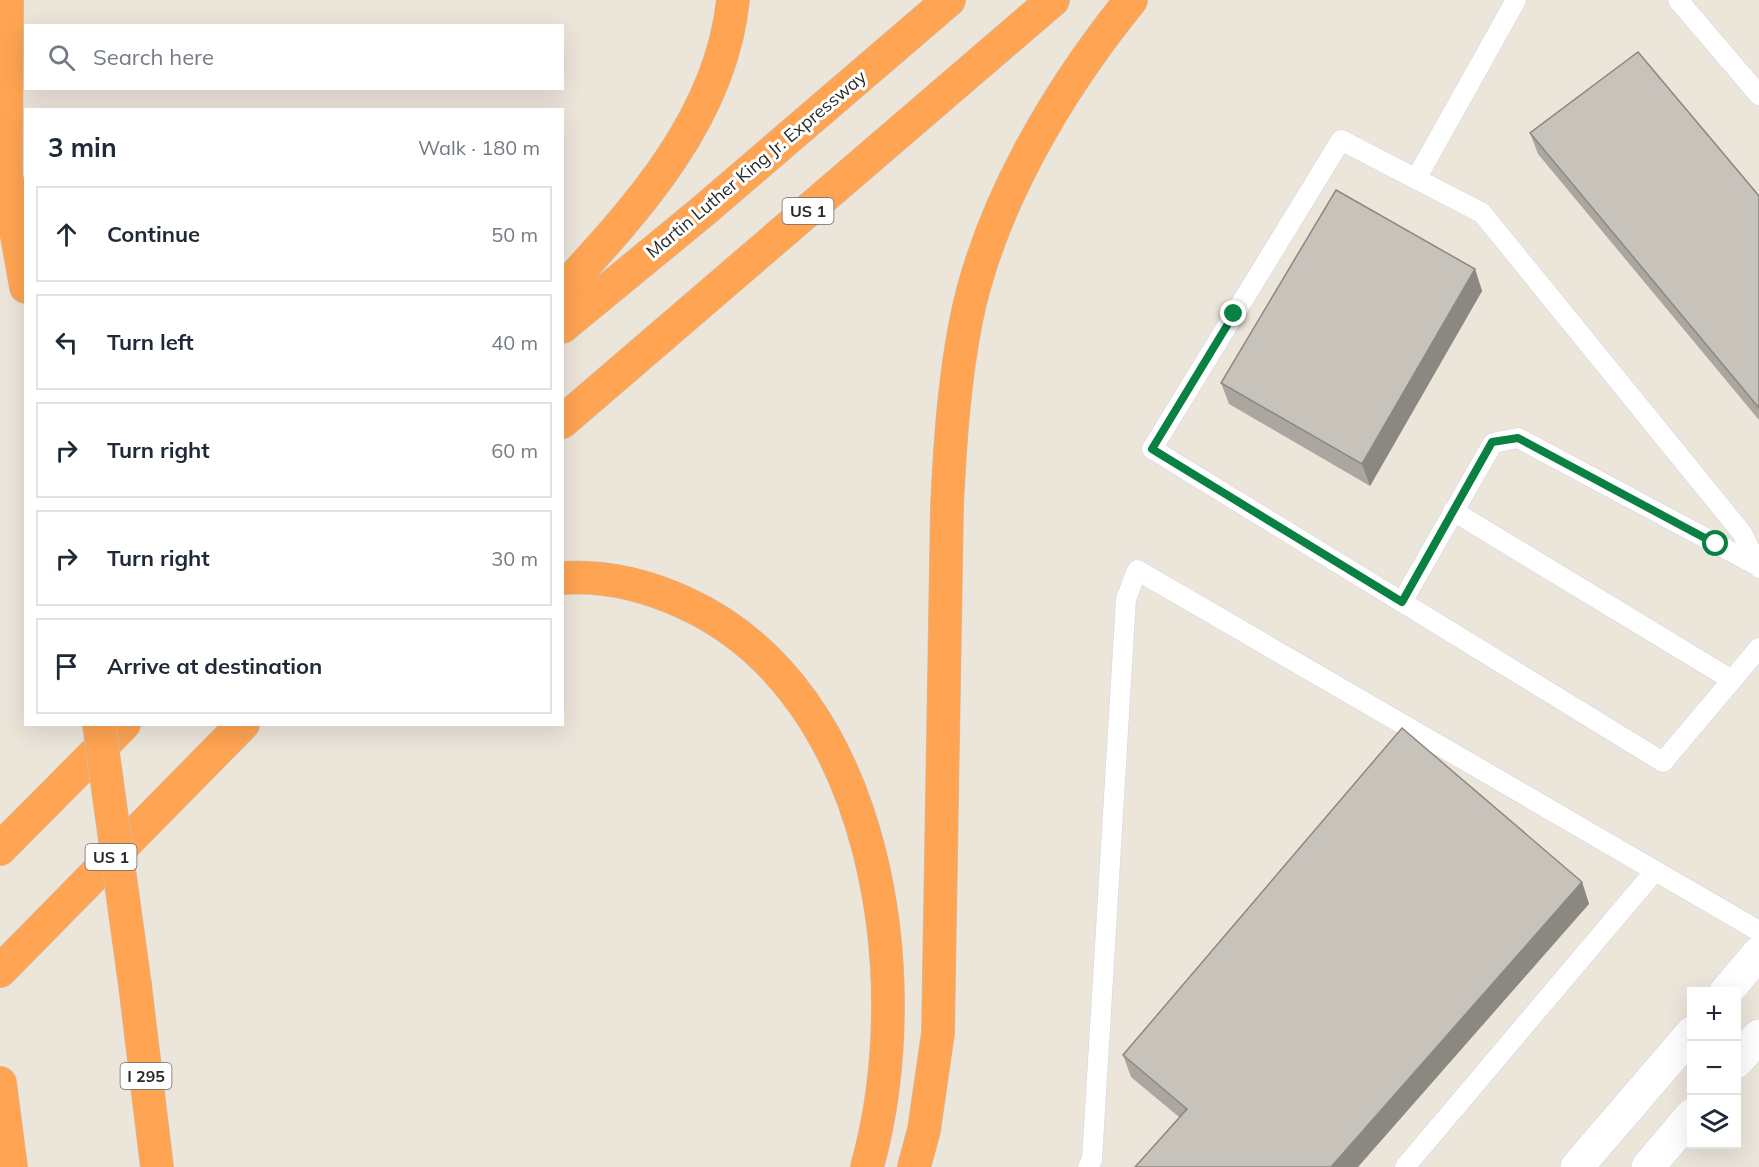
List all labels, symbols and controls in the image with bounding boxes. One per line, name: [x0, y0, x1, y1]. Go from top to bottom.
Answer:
search box: [24, 24, 564, 90]
icon: search: [45, 41, 78, 74]
text: Search here: [93, 43, 214, 71]
street label: Martin Luther King Jr. Expressway: [641, 65, 871, 263]
text: 3 min: [48, 131, 117, 164]
text: Walk · 180 m: [418, 135, 540, 160]
road number: US 1: [782, 198, 834, 224]
icon: ahead: [50, 218, 83, 251]
text: Continue: [107, 220, 200, 248]
text: 50 m: [491, 222, 538, 247]
route end: [1220, 300, 1246, 326]
icon: left: [50, 326, 83, 359]
text: Turn left: [107, 328, 194, 356]
text: 40 m: [491, 330, 538, 355]
icon: right: [50, 434, 83, 467]
text: Turn right: [107, 436, 210, 464]
text: 60 m: [491, 438, 538, 463]
route start: [1702, 530, 1728, 556]
icon: right: [50, 542, 83, 575]
text: Turn right: [107, 544, 210, 572]
text: 30 m: [491, 546, 538, 571]
icon: arrive: [50, 650, 83, 683]
text: Arrive at destination: [107, 652, 322, 680]
road number: US 1: [86, 844, 136, 870]
map controls: [1687, 987, 1741, 1149]
button: +: [1687, 987, 1741, 1041]
button: −: [1687, 1041, 1741, 1095]
road number: I 295: [120, 1063, 172, 1089]
button: layers: [1687, 1095, 1741, 1149]

